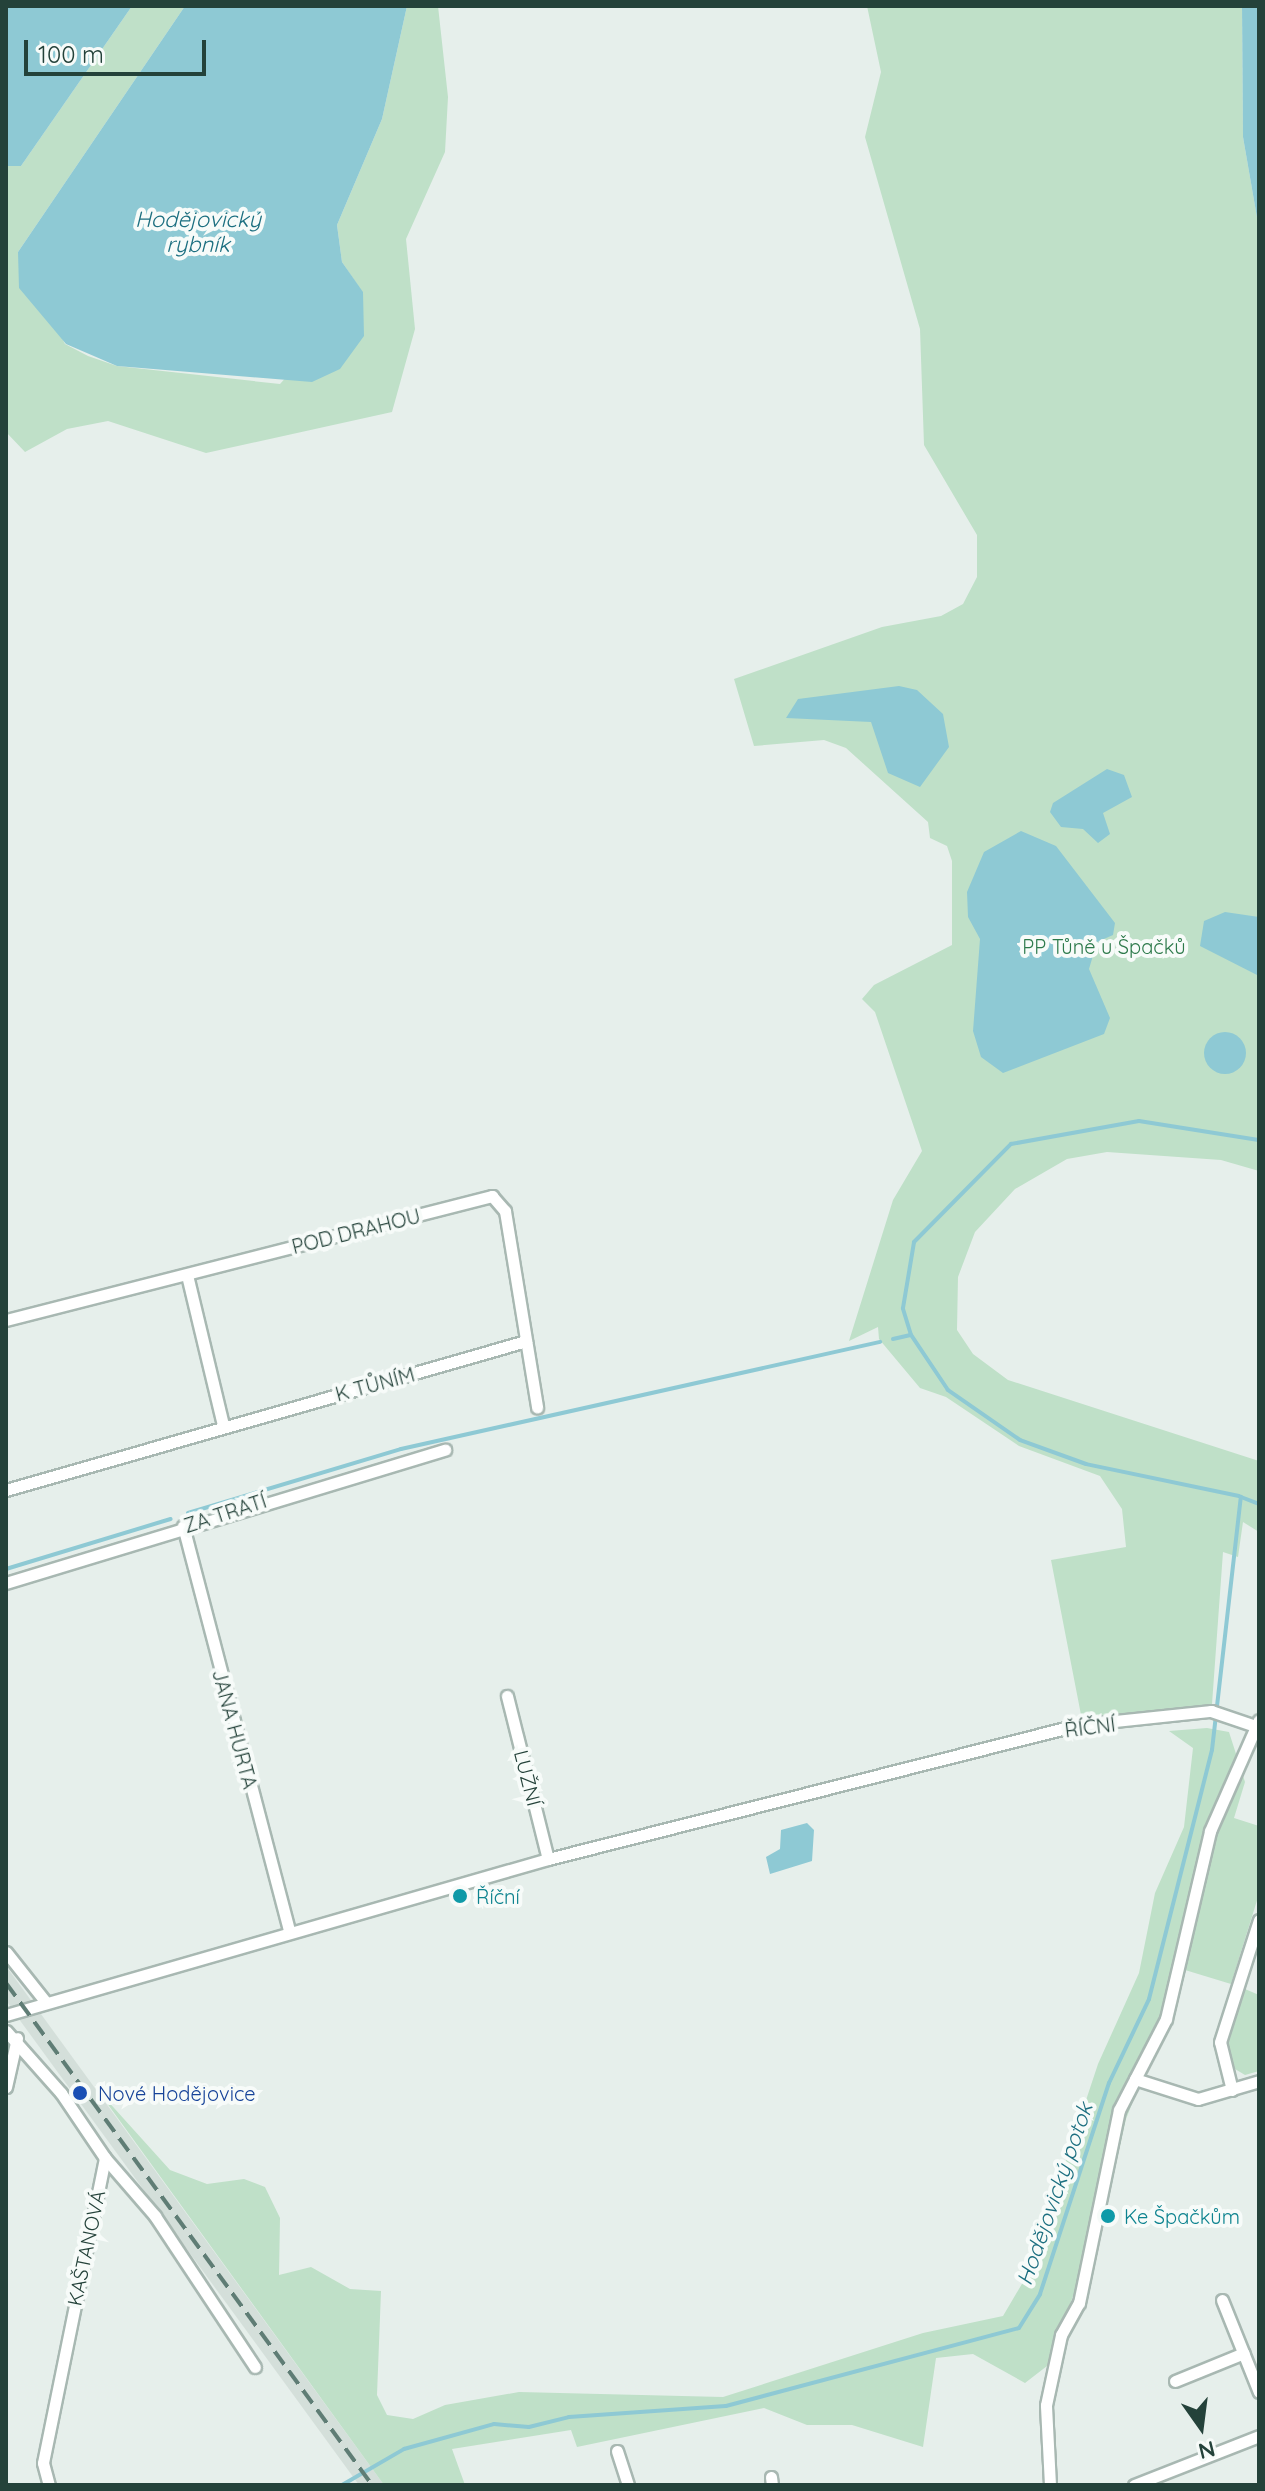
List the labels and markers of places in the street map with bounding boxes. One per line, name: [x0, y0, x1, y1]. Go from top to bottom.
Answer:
place label: Říční: [476, 1884, 520, 1908]
marker: Říční: [451, 1887, 469, 1905]
place label: Nové Hodějovice: [98, 2081, 256, 2105]
marker: Nové Hodějovice: [69, 2082, 91, 2104]
place label: Ke Špačkům: [1124, 2204, 1240, 2228]
marker: Ke Špačkům: [1099, 2207, 1117, 2225]

